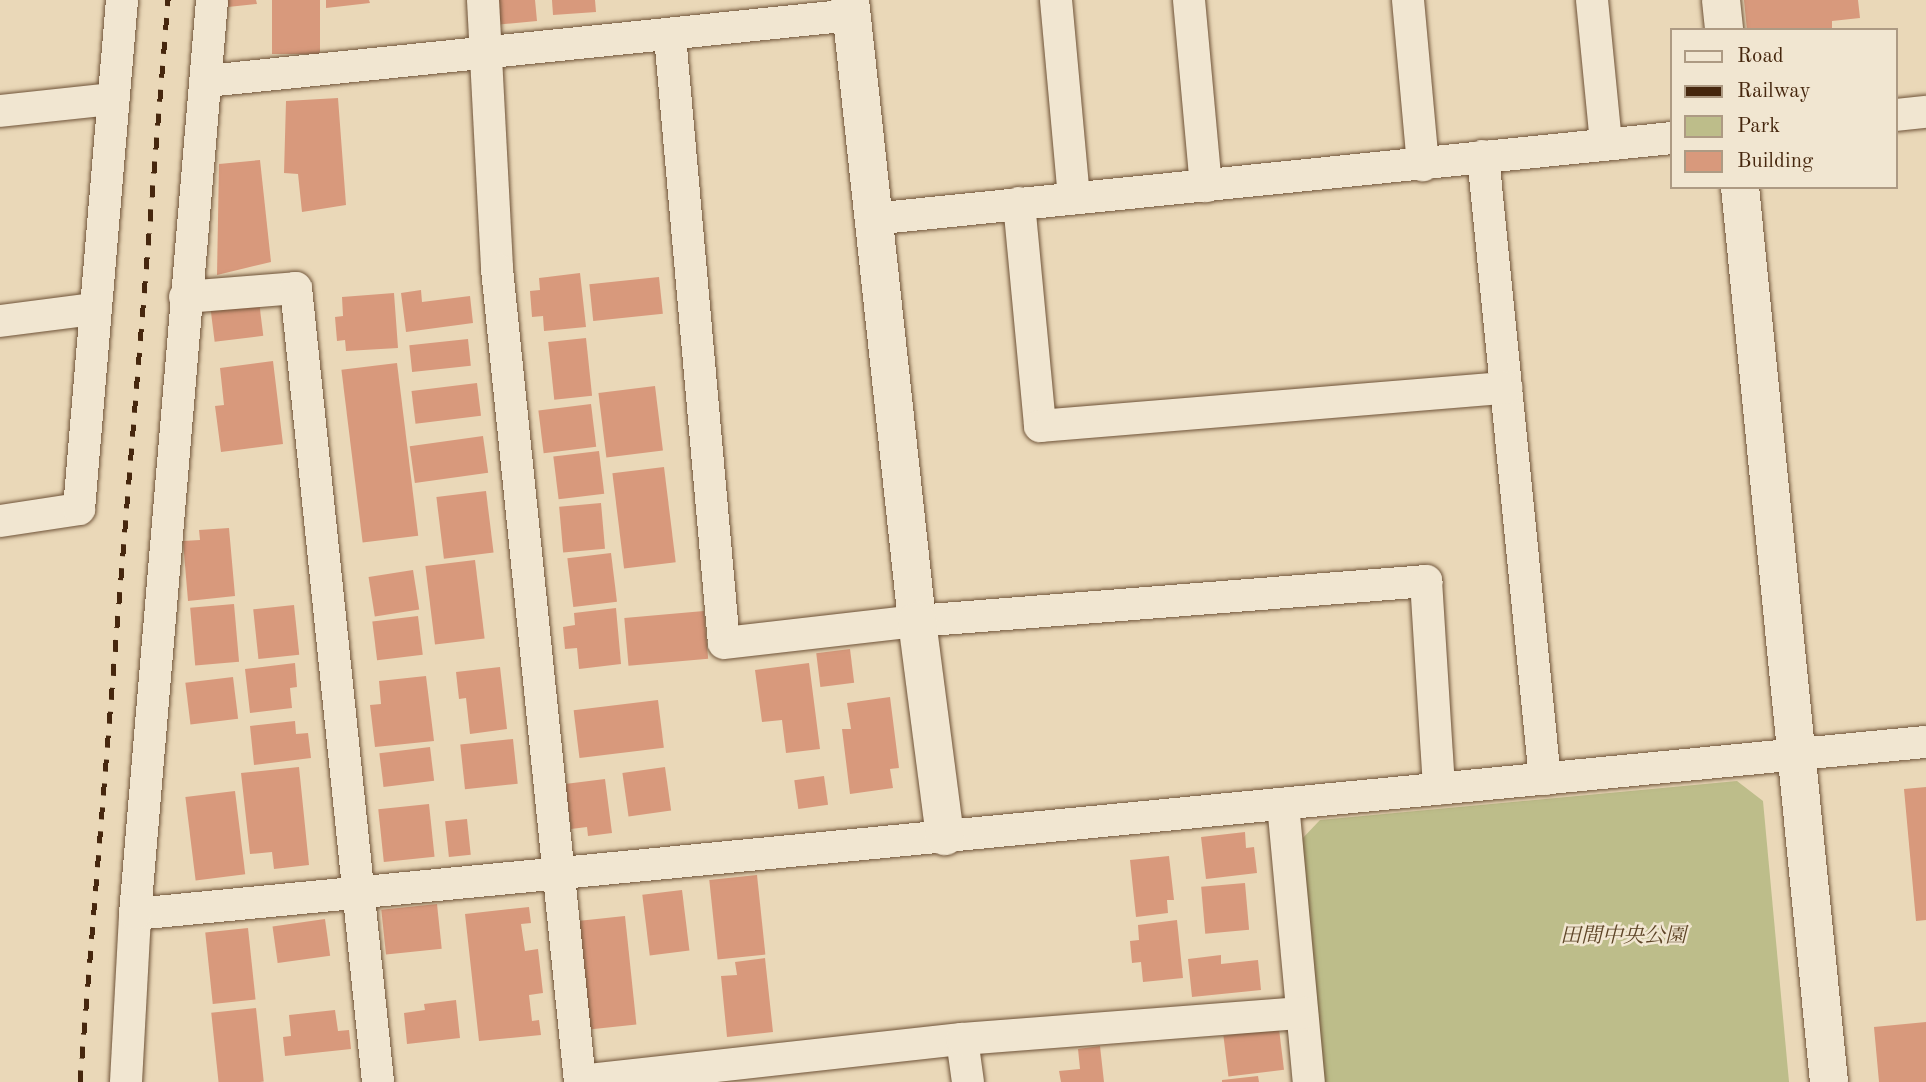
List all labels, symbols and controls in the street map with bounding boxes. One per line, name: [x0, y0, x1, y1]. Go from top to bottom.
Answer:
legend: [1671, 28, 1898, 189]
text: Road: [1737, 46, 1784, 67]
text: Railway: [1737, 81, 1811, 102]
text: Park: [1737, 116, 1780, 137]
text: Building: [1737, 151, 1813, 172]
park label: 田間中央公園: [1560, 924, 1686, 950]

